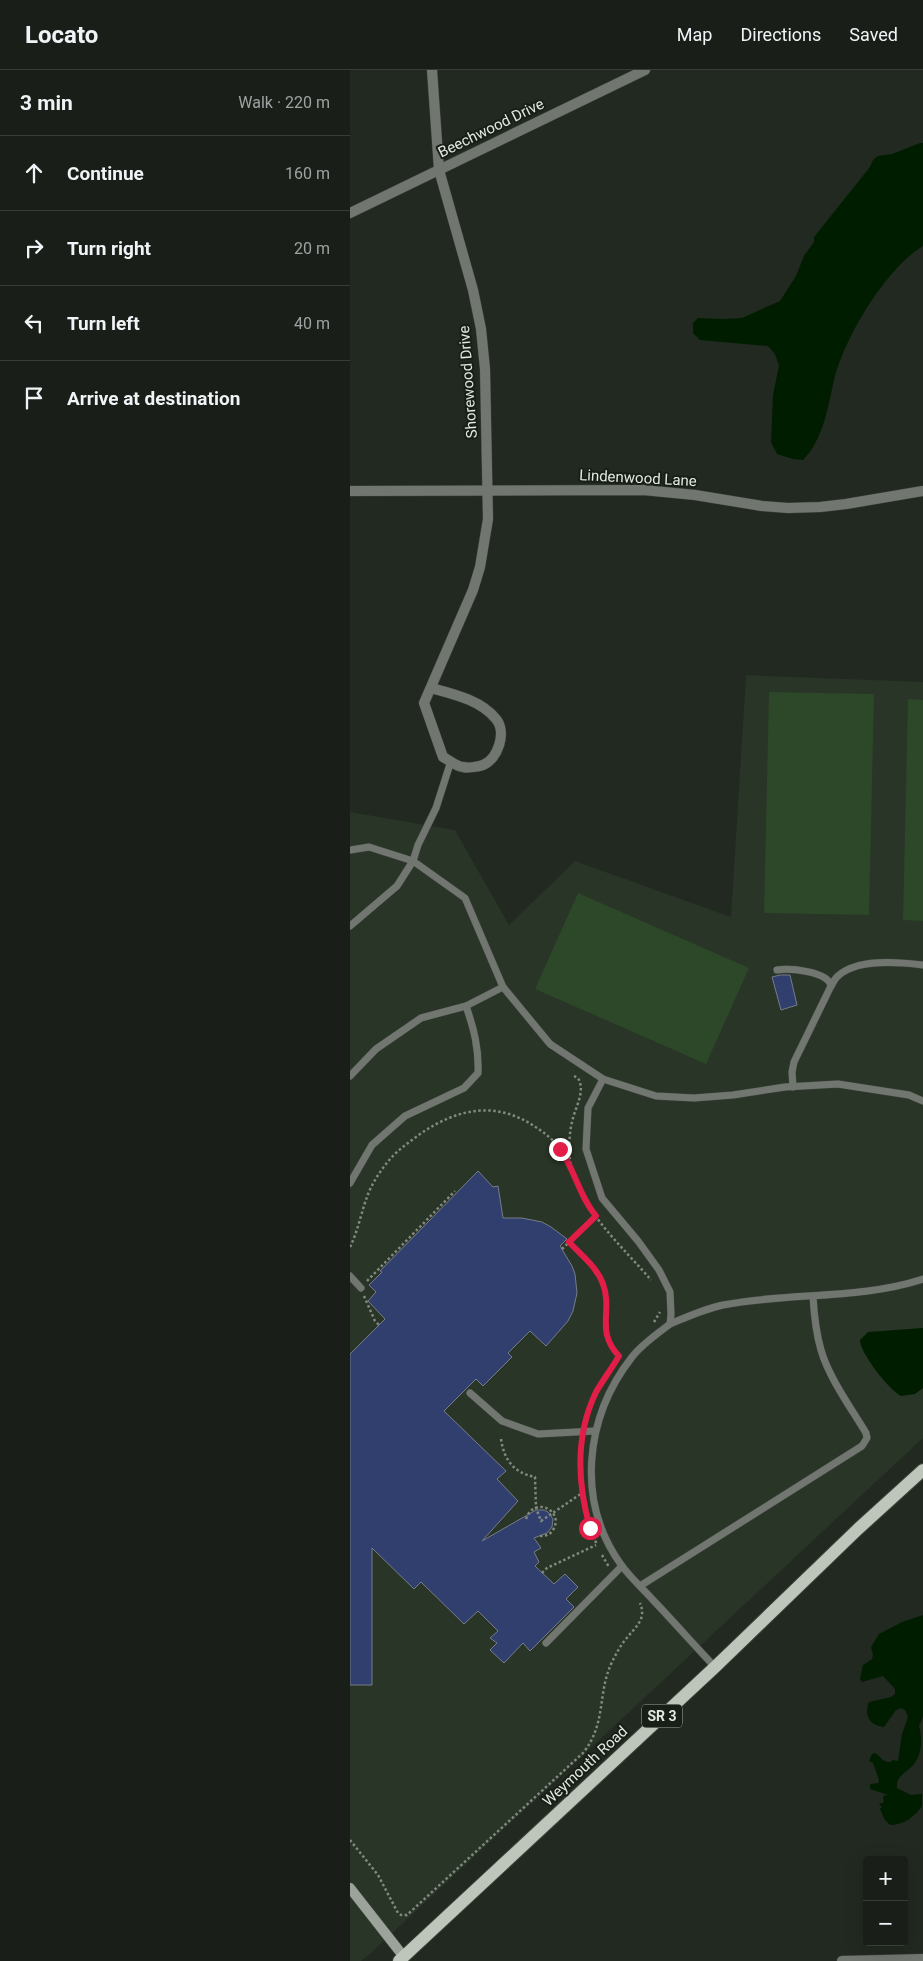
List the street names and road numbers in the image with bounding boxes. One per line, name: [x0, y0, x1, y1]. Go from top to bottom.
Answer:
street label: Beechwood Drive: [435, 95, 547, 161]
street label: Shorewood Drive: [455, 325, 481, 439]
street label: Lindenwood Lane: [579, 466, 697, 490]
road number: SR 3: [642, 1704, 682, 1728]
street label: Weymouth Road: [539, 1722, 631, 1810]

